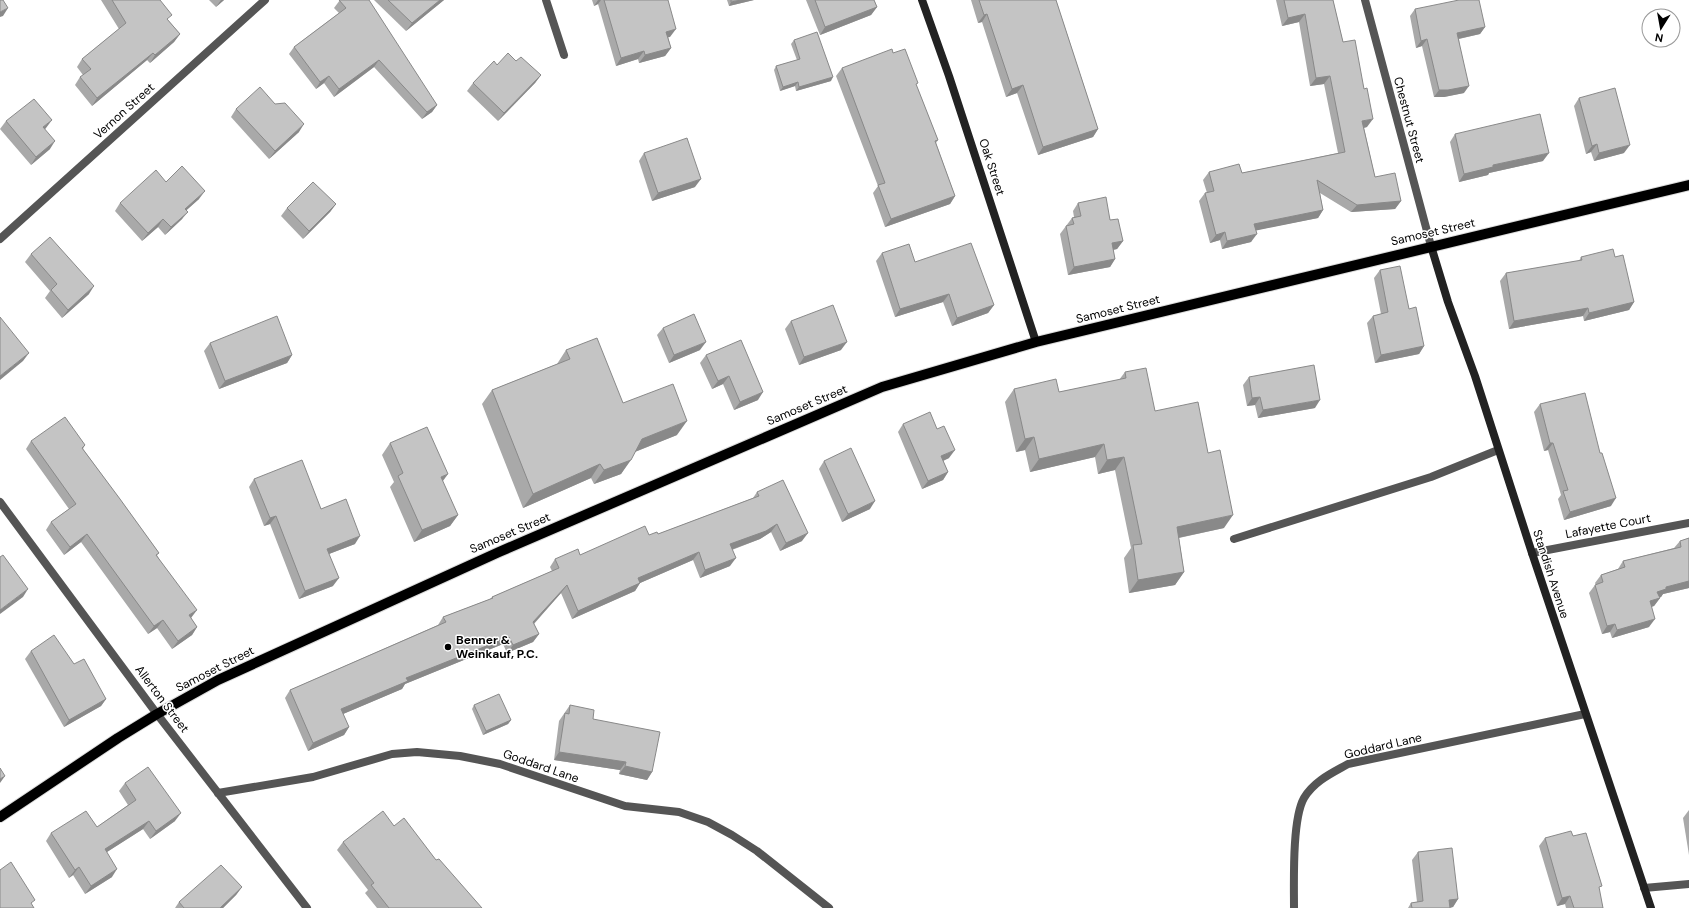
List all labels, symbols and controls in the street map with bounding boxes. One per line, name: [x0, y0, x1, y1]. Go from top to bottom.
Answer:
north arrow: [1641, 8, 1681, 48]
text: N: [1654, 30, 1664, 45]
street label: Chestnut Street: [1390, 75, 1428, 165]
street label: Vernon Street: [90, 79, 158, 143]
street label: Oak Street: [975, 136, 1009, 198]
street label: Samoset Street: [1389, 214, 1477, 249]
street label: Samoset Street: [1074, 291, 1162, 327]
street label: Samoset Street: [764, 381, 850, 429]
street label: Samoset Street: [467, 509, 553, 557]
street label: Lafayette Court: [1564, 510, 1652, 542]
street label: Standish Avenue: [1529, 528, 1573, 621]
place label: Benner & Weinkauf, P.C.: [456, 632, 538, 662]
street label: Samoset Street: [173, 642, 257, 696]
marker: Benner & Weinkauf, P.C.: [443, 642, 453, 652]
street label: Allerton Street: [131, 662, 193, 736]
street label: Goddard Lane: [1343, 729, 1424, 763]
street label: Goddard Lane: [501, 746, 581, 787]

